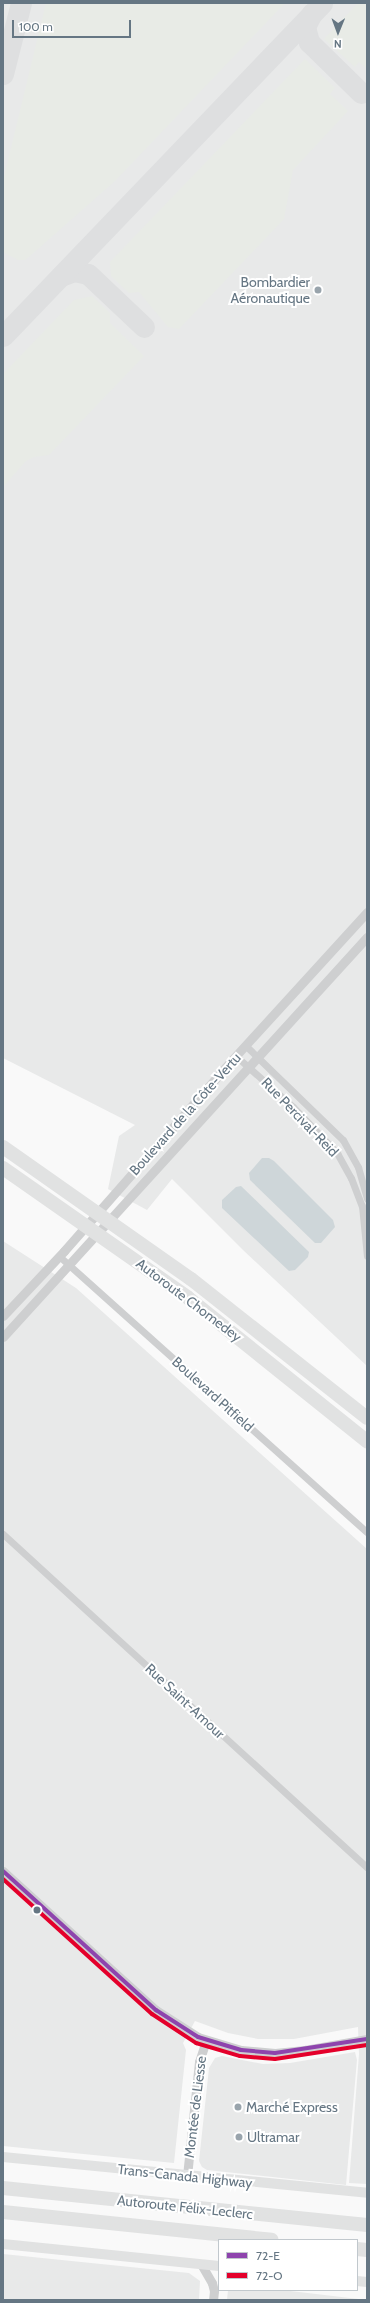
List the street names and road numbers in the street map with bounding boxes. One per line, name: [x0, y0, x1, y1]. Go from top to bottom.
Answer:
street label: Boulevard de la Côte-Vertu: [126, 1049, 244, 1179]
street label: Rue Percival-Reid: [258, 1074, 342, 1160]
street label: Autoroute Chomedey: [133, 1255, 245, 1345]
street label: Boulevard Pitfield: [169, 1353, 257, 1435]
street label: Rue Saint-Amour: [142, 1660, 228, 1742]
street label: Montée de Liesse: [180, 2055, 210, 2159]
street label: Trans-Canada Highway: [117, 2161, 253, 2191]
street label: Autoroute Félix-Leclerc: [116, 2192, 254, 2222]

